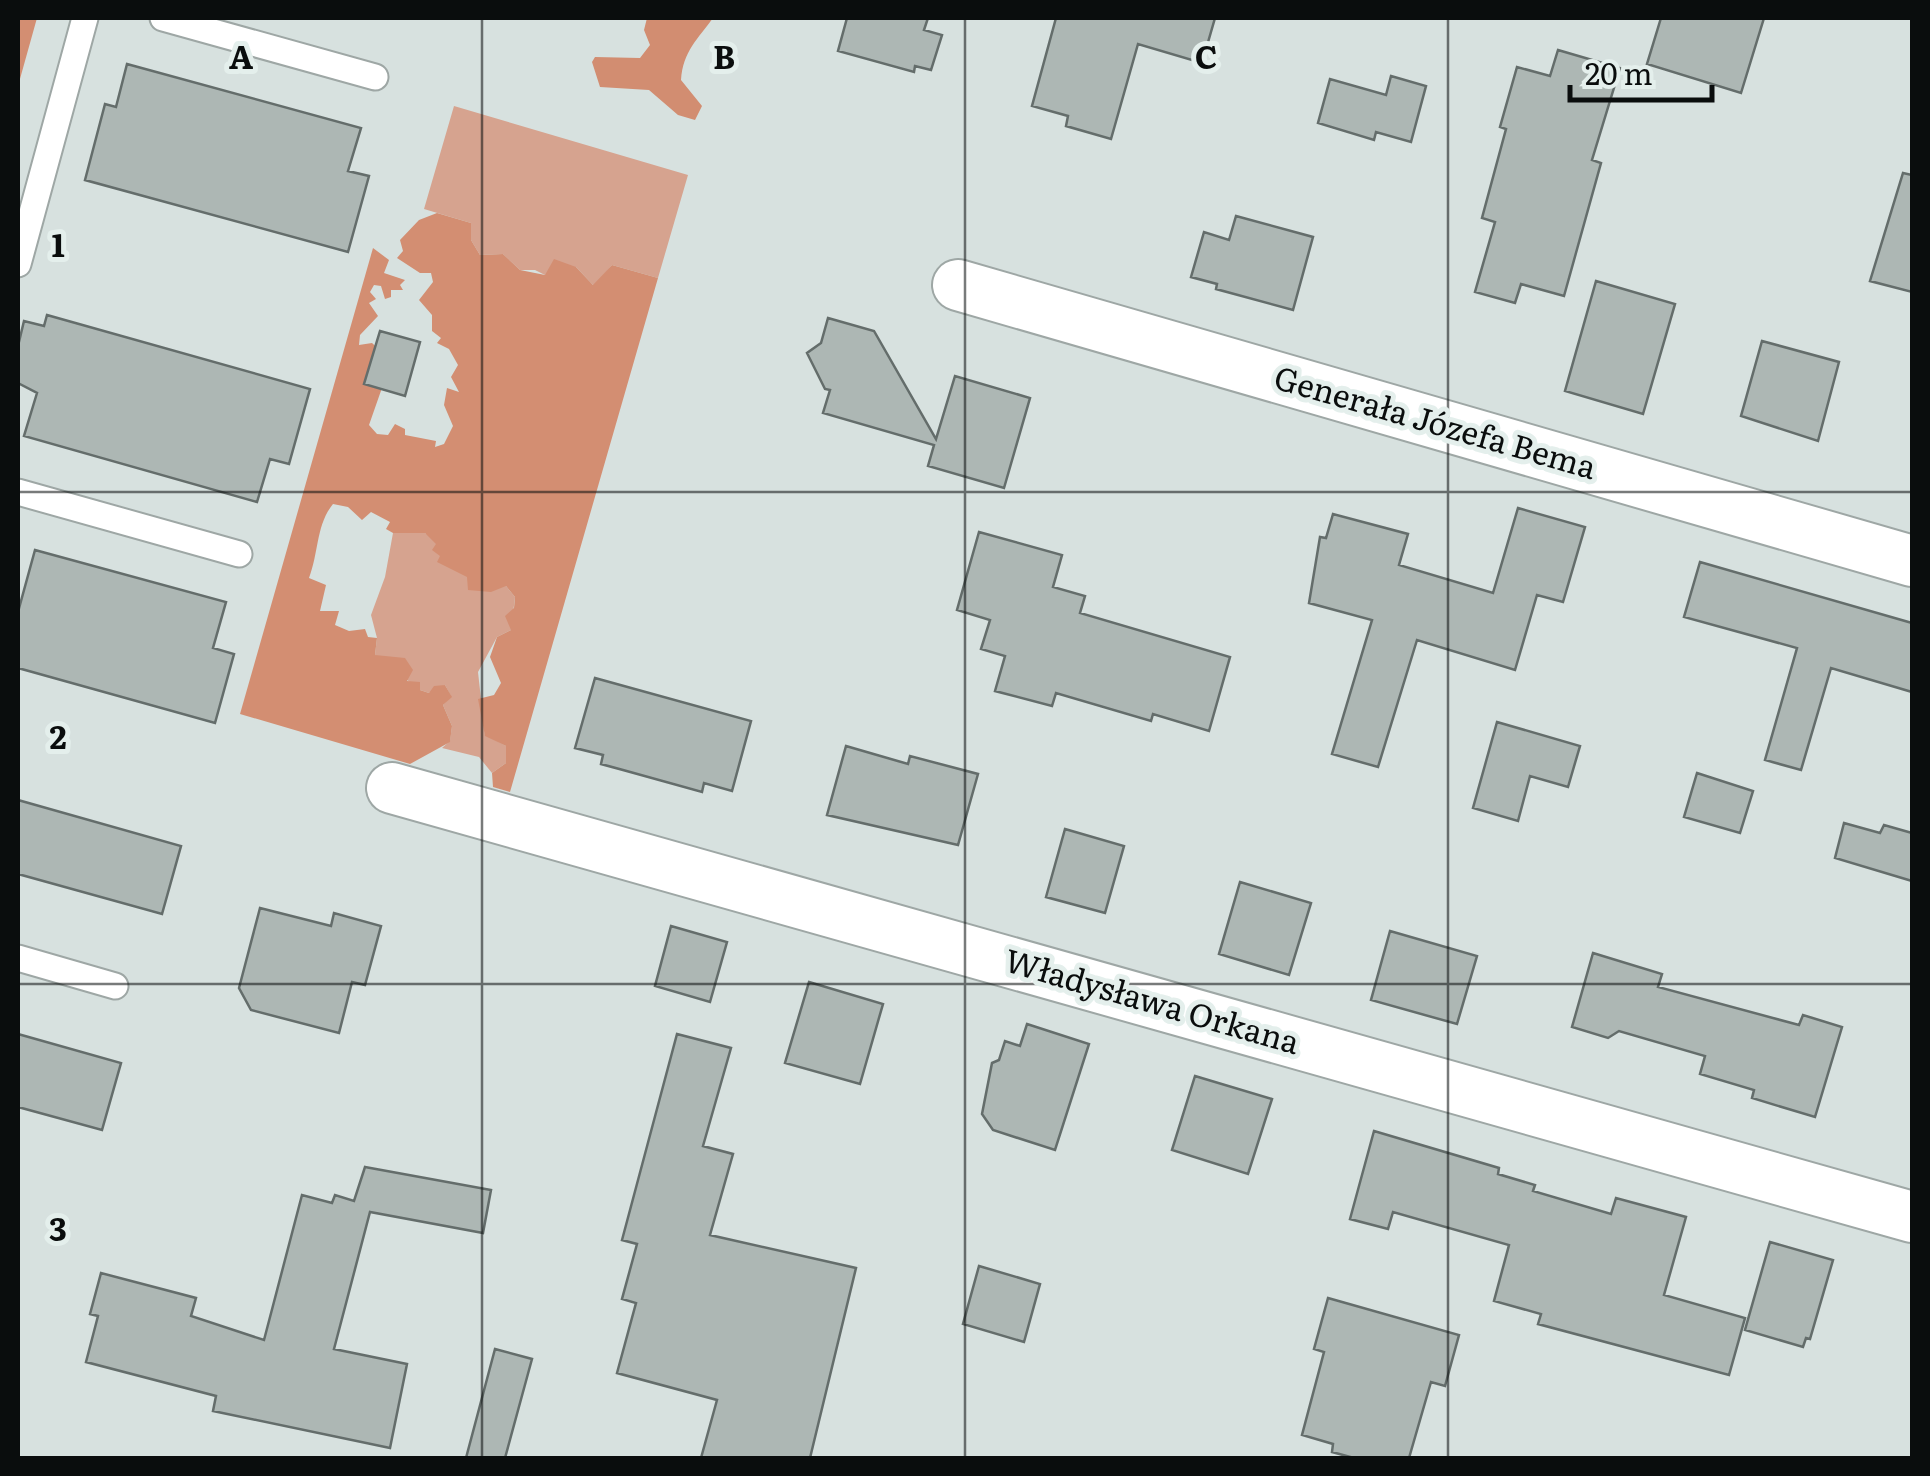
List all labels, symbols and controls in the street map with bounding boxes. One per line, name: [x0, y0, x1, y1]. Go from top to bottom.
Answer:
text: A: [229, 31, 253, 79]
text: B: [713, 31, 735, 79]
text: C: [1195, 31, 1217, 79]
scale bar: [1570, 40, 1712, 102]
text: 20 m: [1585, 50, 1653, 94]
text: 1: [51, 219, 65, 267]
street label: Generała Józefa Bema: [1269, 351, 1603, 489]
text: 2: [49, 711, 67, 759]
street label: Władysława Orkana: [1000, 934, 1307, 1064]
text: 3: [49, 1203, 67, 1251]

